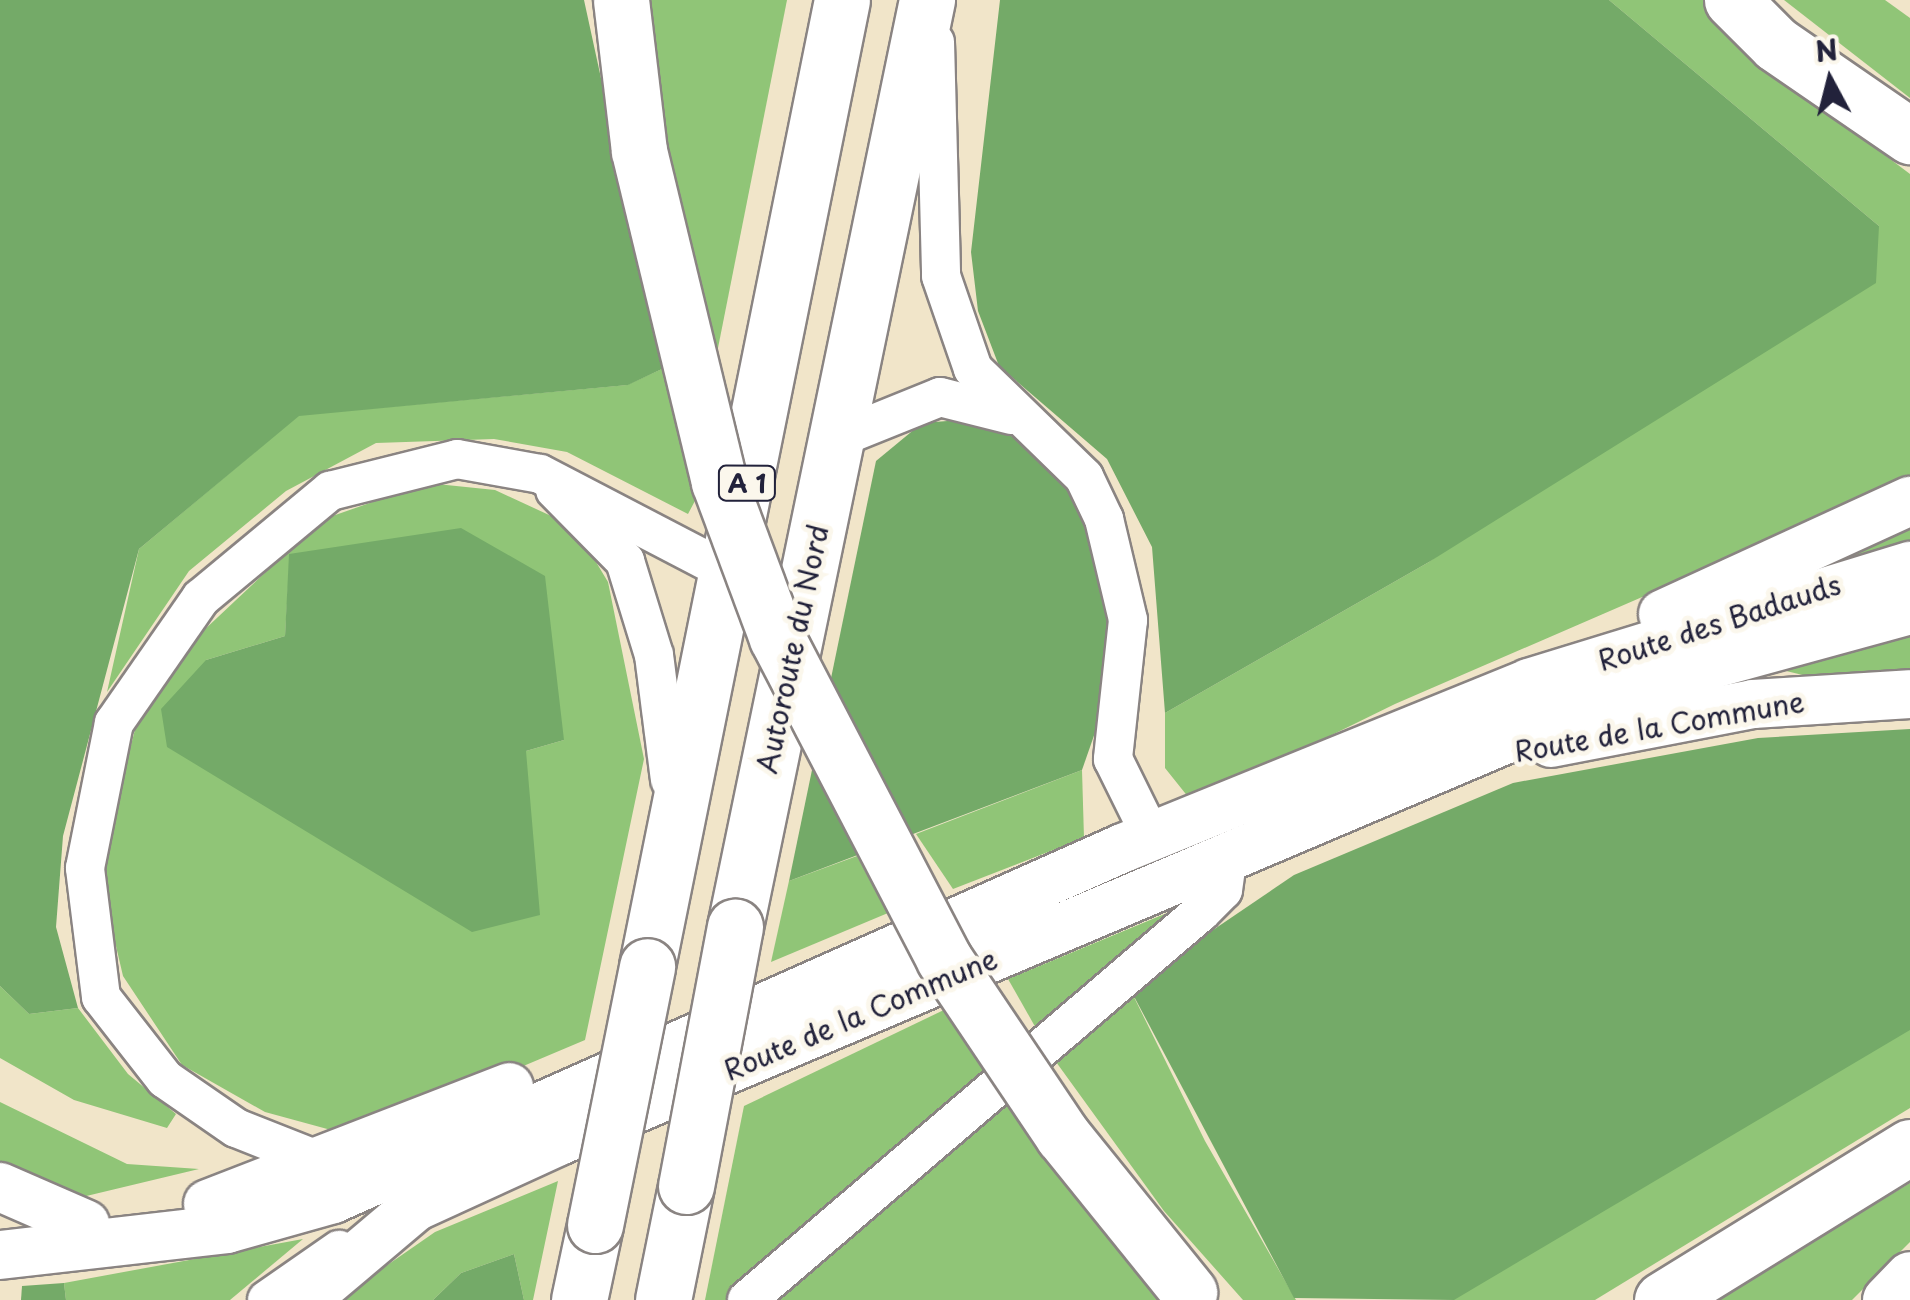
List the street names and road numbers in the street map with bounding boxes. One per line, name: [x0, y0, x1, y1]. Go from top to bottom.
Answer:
road number: A 1: [717, 463, 777, 503]
street label: Autoroute du Nord: [749, 521, 835, 777]
street label: Route des Badauds: [1593, 567, 1845, 677]
street label: Route de la Commune: [1510, 684, 1808, 768]
street label: Route de la Commune: [717, 941, 1003, 1087]

